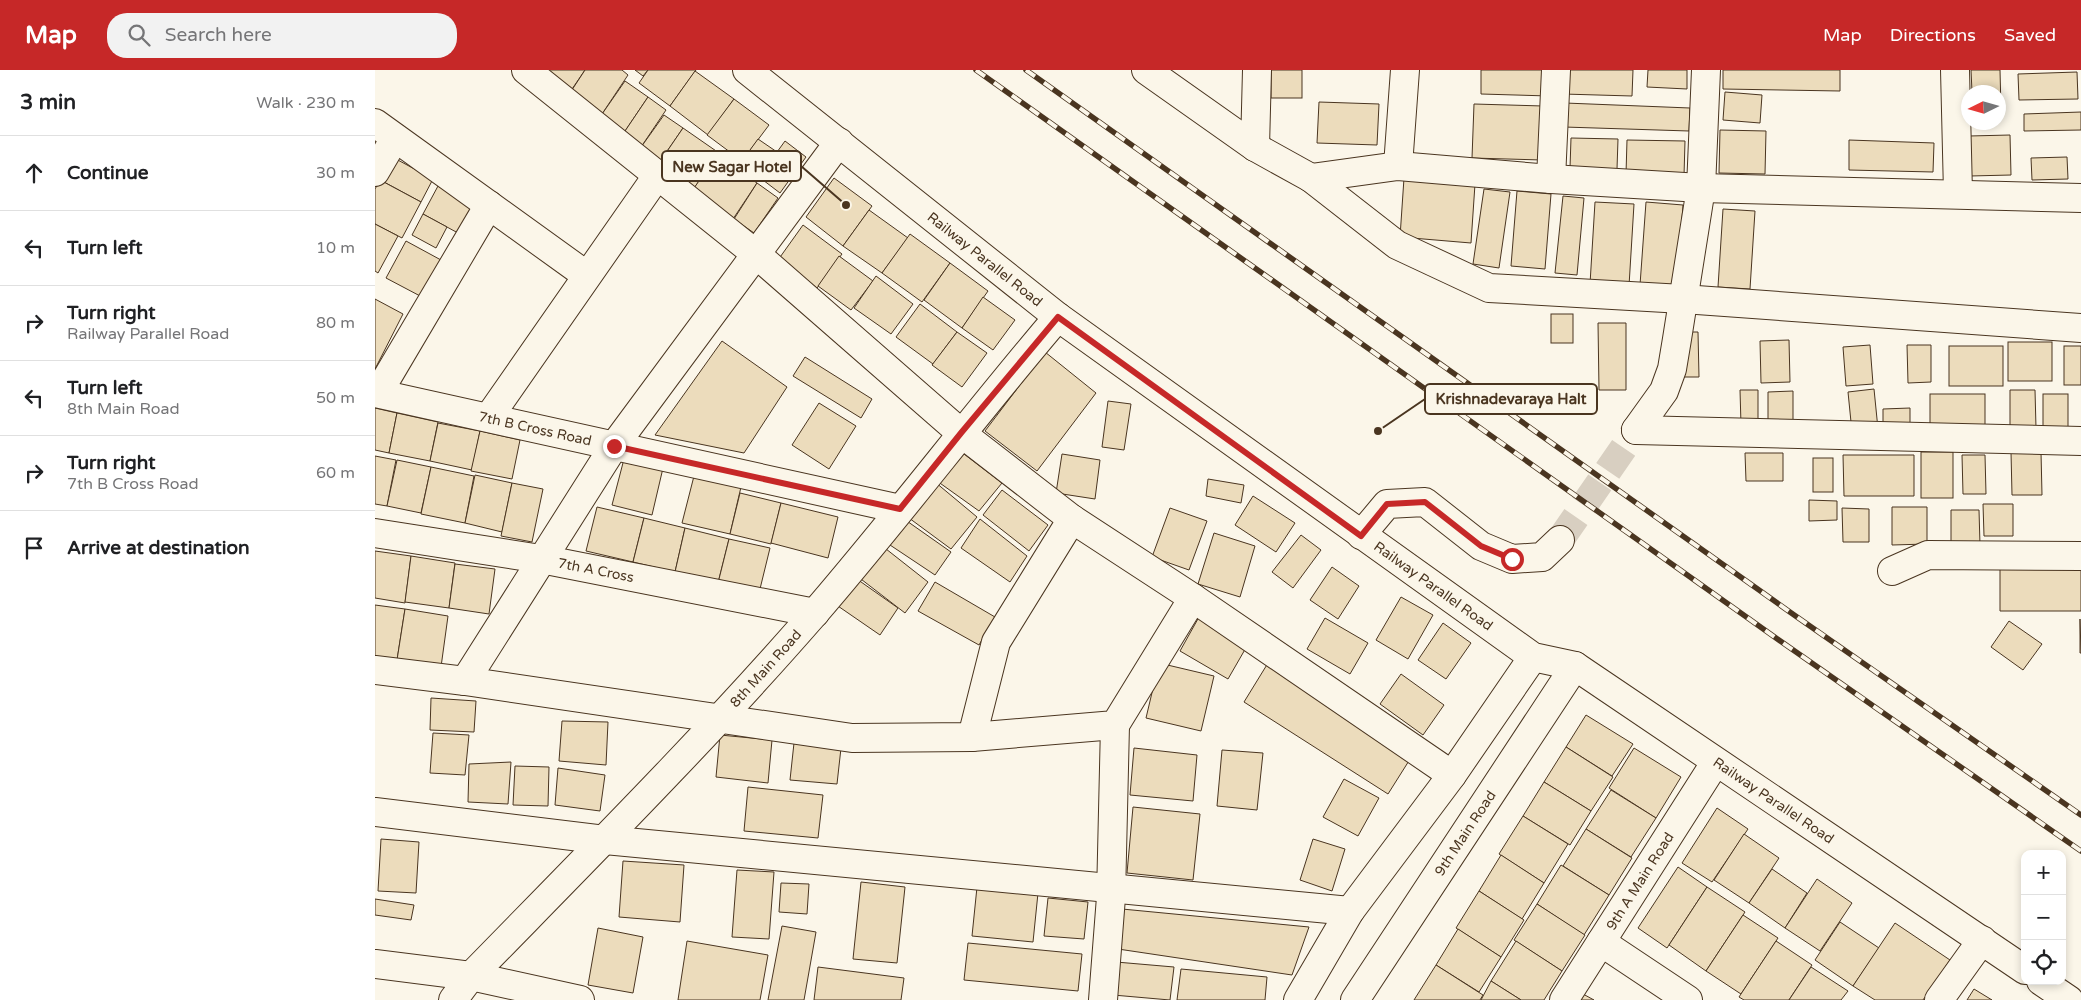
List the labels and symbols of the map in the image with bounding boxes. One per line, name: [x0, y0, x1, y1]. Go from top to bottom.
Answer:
north arrow: [1961, 85, 2006, 130]
callout: New Sagar Hotel: [662, 151, 801, 181]
text: New Sagar Hotel: [672, 158, 792, 177]
street label: Railway Parallel Road: [924, 209, 1046, 310]
callout: Krishnadevaraya Halt: [1425, 384, 1597, 414]
text: Krishnadevaraya Halt: [1435, 390, 1587, 409]
street label: 7th B Cross Road: [477, 408, 593, 450]
route end: [603, 435, 626, 458]
street label: Railway Parallel Road: [1370, 538, 1496, 635]
route start: [1501, 548, 1524, 571]
street label: 7th A Cross: [556, 555, 636, 586]
street label: 8th Main Road: [726, 626, 805, 711]
street label: Railway Parallel Road: [1710, 754, 1837, 847]
street label: 9th Main Road: [1431, 787, 1500, 879]
street label: 9th A Main Road: [1603, 829, 1678, 933]

